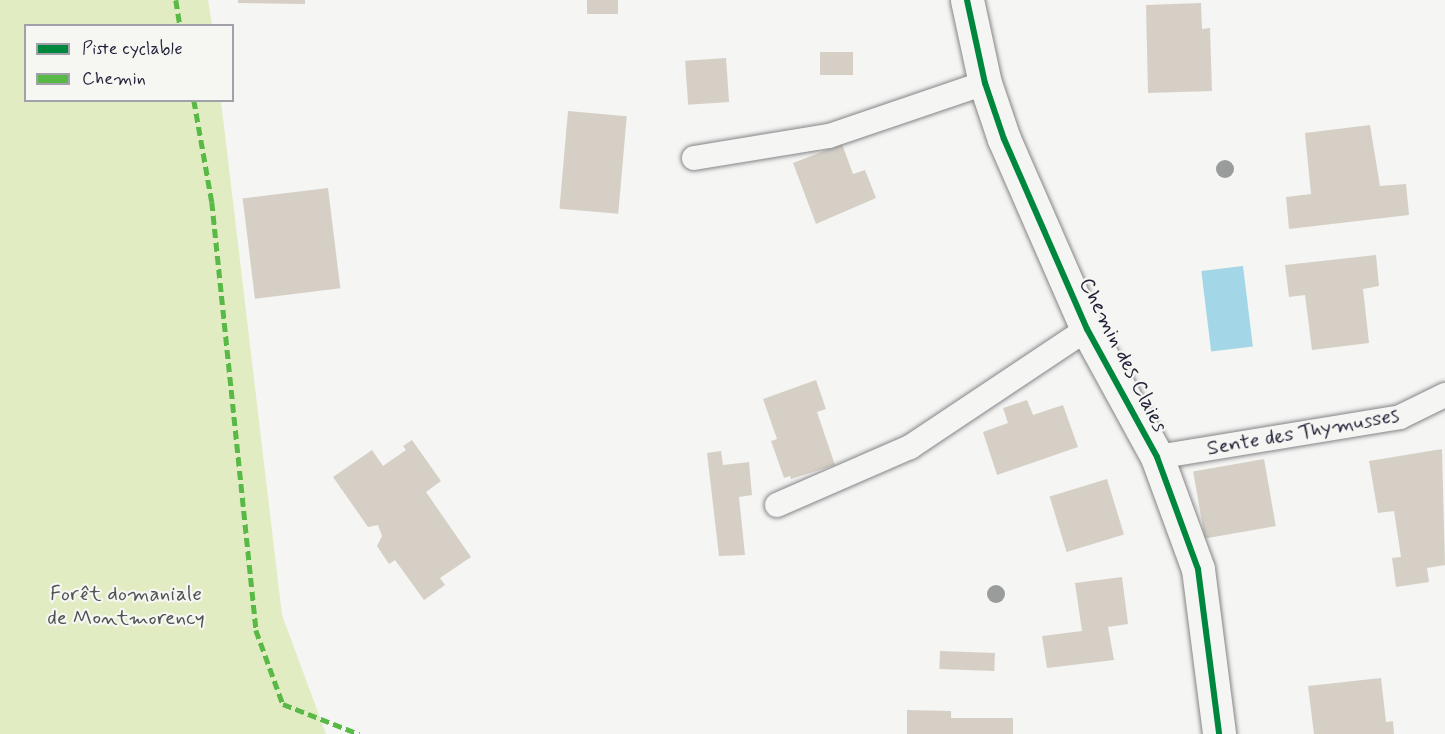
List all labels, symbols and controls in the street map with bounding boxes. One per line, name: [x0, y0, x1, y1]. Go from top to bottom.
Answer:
legend: [24, 24, 234, 102]
text: Piste cyclable: [82, 37, 183, 61]
text: Chemin: [82, 67, 146, 91]
street label: Chemin des Claies: [1073, 274, 1173, 436]
street label: Sente des Thymusses: [1208, 403, 1398, 461]
park label: Forêt domaniale de Montmorency: [49, 581, 203, 631]

